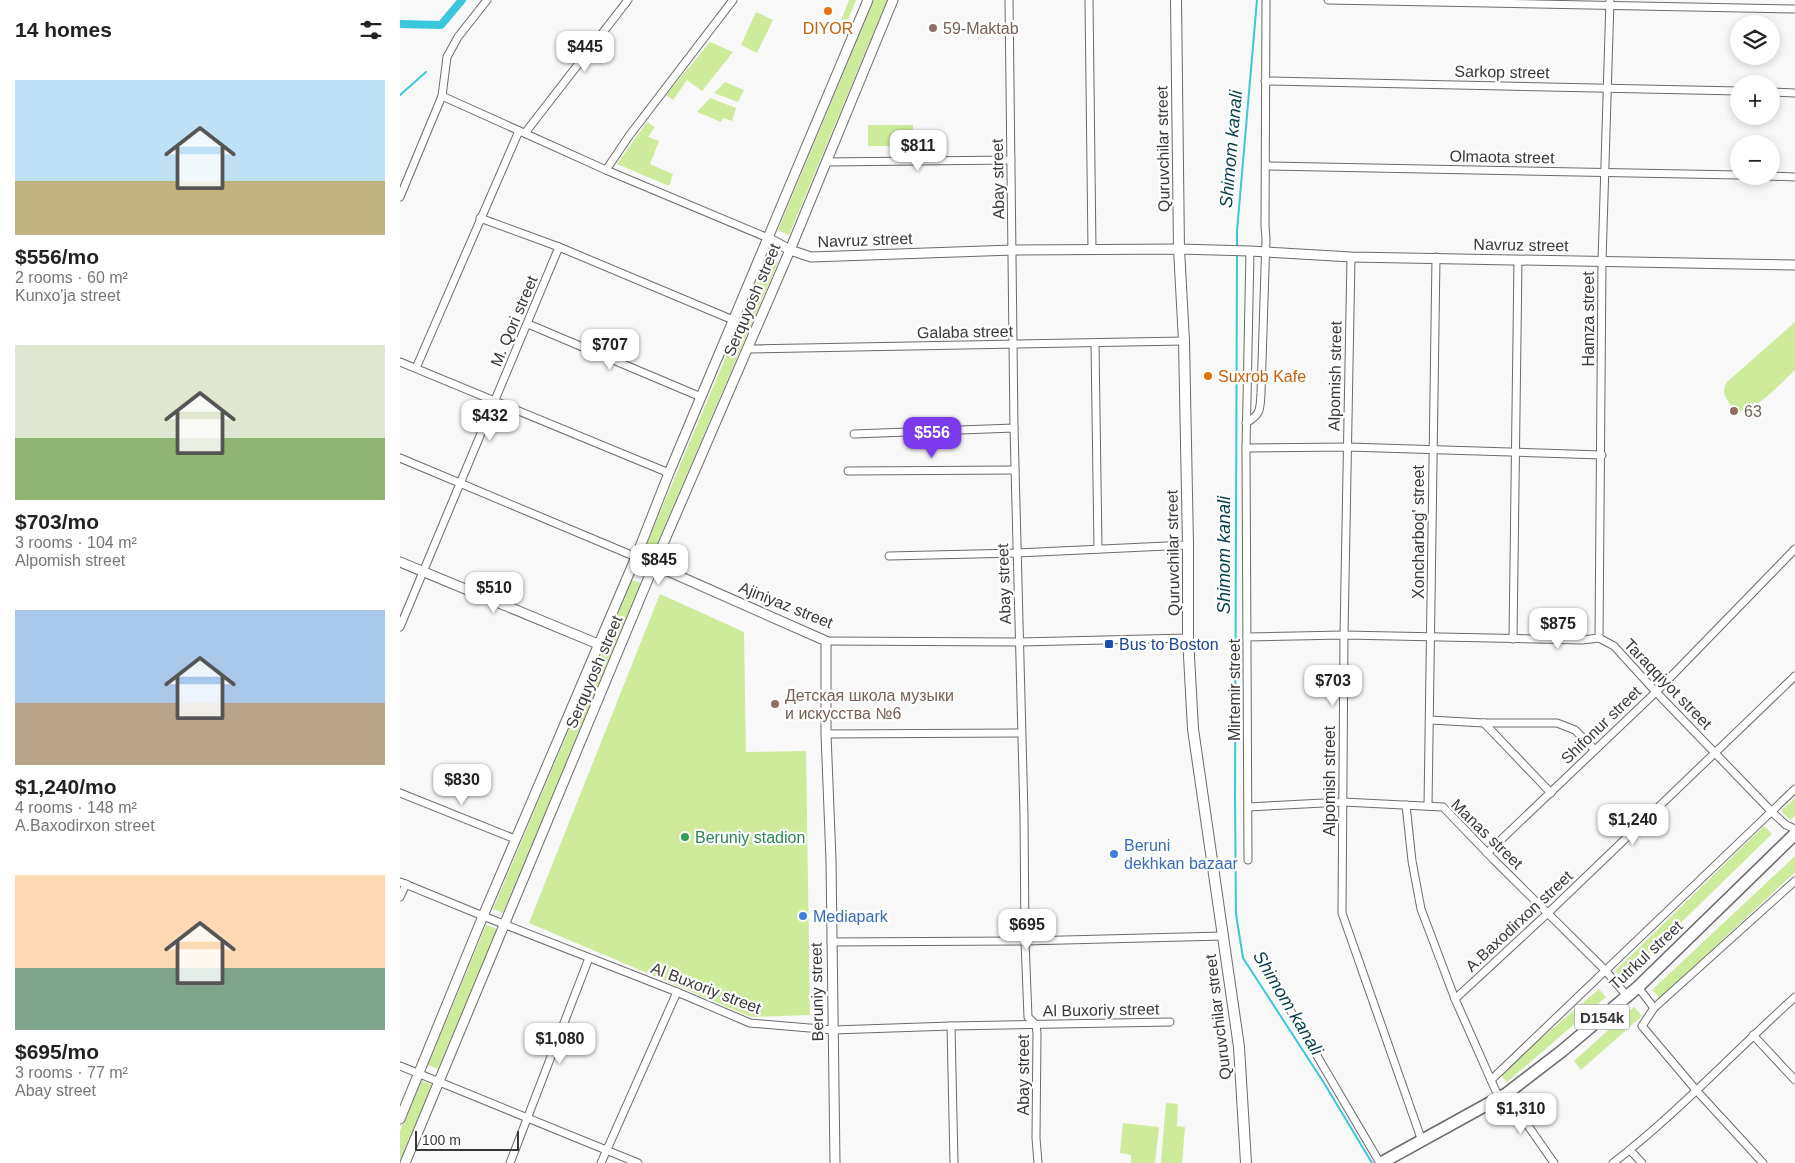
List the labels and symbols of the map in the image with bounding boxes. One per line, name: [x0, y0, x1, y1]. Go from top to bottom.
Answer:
marker: DIYOR: [822, 5, 834, 17]
place label: DIYOR: [803, 20, 853, 37]
place label: 59-Maktab: [943, 20, 1019, 37]
marker: 59-Maktab: [927, 22, 939, 34]
pin: $445: [555, 30, 615, 73]
street label: Sarkop street: [1454, 63, 1550, 81]
street label: Quruvchilar street: [1153, 85, 1173, 212]
water label: Shimom kanali: [1216, 88, 1246, 209]
pin: $811: [888, 130, 948, 172]
street label: Abay street: [989, 138, 1007, 220]
street label: Olmaota street: [1449, 148, 1555, 166]
street label: Navruz street: [817, 230, 913, 250]
street label: Navruz street: [1473, 236, 1569, 254]
street label: Serquyosh street: [721, 240, 784, 359]
street label: Hamza street: [1580, 271, 1597, 367]
street label: M. Qori street: [487, 273, 541, 369]
street label: Alpomish street: [1326, 320, 1344, 431]
street label: Galaba street: [917, 323, 1014, 341]
pin: $707: [580, 328, 640, 371]
place label: Suxrob Kafe: [1218, 368, 1306, 385]
marker: Suxrob Kafe: [1202, 370, 1214, 382]
pin: $432: [460, 400, 520, 442]
place label: 63: [1744, 403, 1762, 420]
marker: 63: [1728, 405, 1740, 417]
pin: $556: [902, 416, 962, 459]
street label: Xoncharbog' street: [1410, 465, 1427, 599]
street label: Quruvchilar street: [1163, 489, 1183, 616]
water label: Shimom kanali: [1214, 495, 1234, 614]
street label: Abay street: [994, 543, 1014, 625]
pin: $845: [629, 544, 689, 586]
pin: $510: [464, 572, 524, 614]
street label: Ajiniyaz street: [737, 578, 836, 632]
pin: $875: [1528, 608, 1588, 650]
street label: Serquyosh street: [563, 612, 626, 731]
place label: Bus to Boston: [1119, 636, 1219, 653]
street label: Taraqqiyot street: [1621, 636, 1716, 733]
marker: Bus to Boston: [1103, 638, 1115, 650]
street label: Mirtemir street: [1226, 638, 1243, 741]
pin: $703: [1303, 664, 1363, 707]
street label: Shifonur street: [1558, 682, 1645, 767]
place label: Детская школа музыки и искусства №6: [785, 687, 954, 722]
marker: Детская школа музыки и искусства №6: [769, 698, 781, 710]
street label: Alpomish street: [1321, 725, 1338, 836]
pin: $830: [432, 764, 492, 806]
street label: Manas street: [1448, 796, 1527, 873]
pin: $1,240: [1592, 804, 1674, 846]
place label: Beruniy stadion: [695, 829, 805, 846]
marker: Beruniy stadion: [679, 831, 691, 843]
place label: Beruni dekhkan bazaar: [1124, 837, 1239, 872]
marker: Beruni dekhkan bazaar: [1108, 848, 1120, 860]
street label: A.Baxodirxon street: [1462, 867, 1576, 975]
place label: Mediapark: [813, 908, 889, 925]
pin: $695: [997, 908, 1057, 951]
marker: Mediapark: [797, 910, 809, 922]
street label: Tutrkul street: [1606, 917, 1686, 993]
street label: Beruniy street: [808, 942, 826, 1042]
water label: Shimom kanali: [1249, 947, 1327, 1060]
street label: Quruvchilar street: [1202, 953, 1234, 1081]
street label: Al Buxoriy street: [649, 959, 764, 1017]
street label: Al Buxoriy street: [1043, 1000, 1160, 1020]
road number: D154k: [1574, 1004, 1630, 1030]
pin: $1,080: [519, 1022, 601, 1065]
street label: Abay street: [1015, 1034, 1032, 1115]
pin: $1,310: [1480, 1092, 1562, 1135]
scale bar: [415, 1128, 519, 1151]

